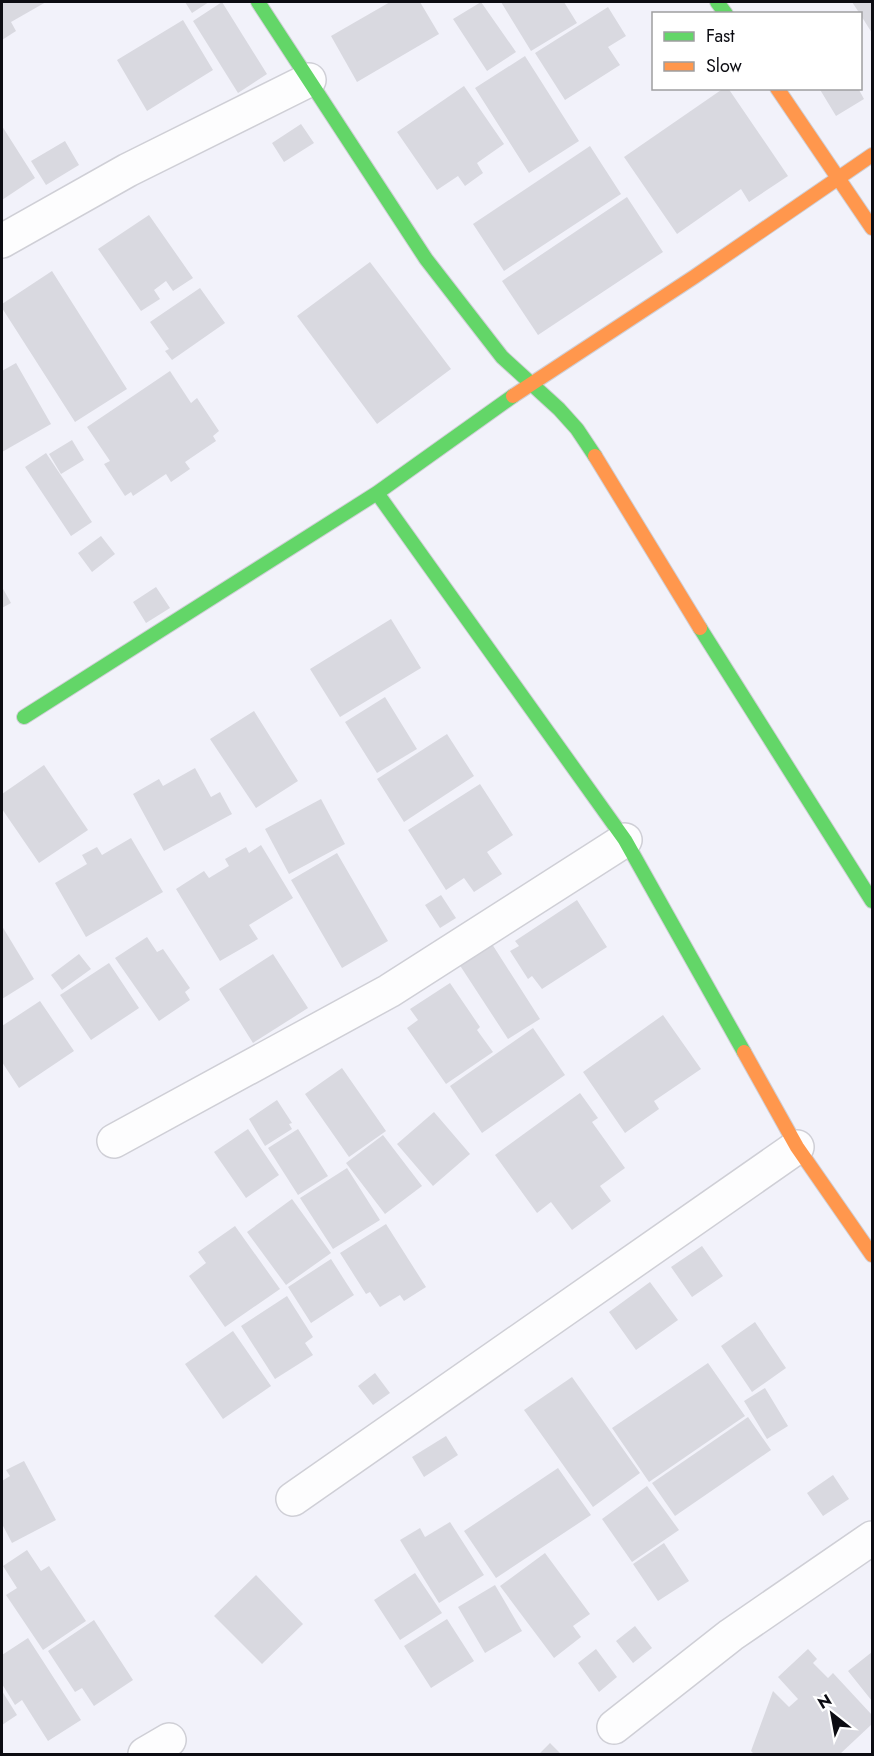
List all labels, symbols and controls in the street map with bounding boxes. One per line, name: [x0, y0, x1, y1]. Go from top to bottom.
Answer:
legend: [652, 12, 862, 90]
text: Fast: [706, 23, 735, 49]
text: Slow: [706, 53, 743, 79]
north arrow: [802, 1684, 862, 1744]
text: N: [813, 1688, 836, 1715]

